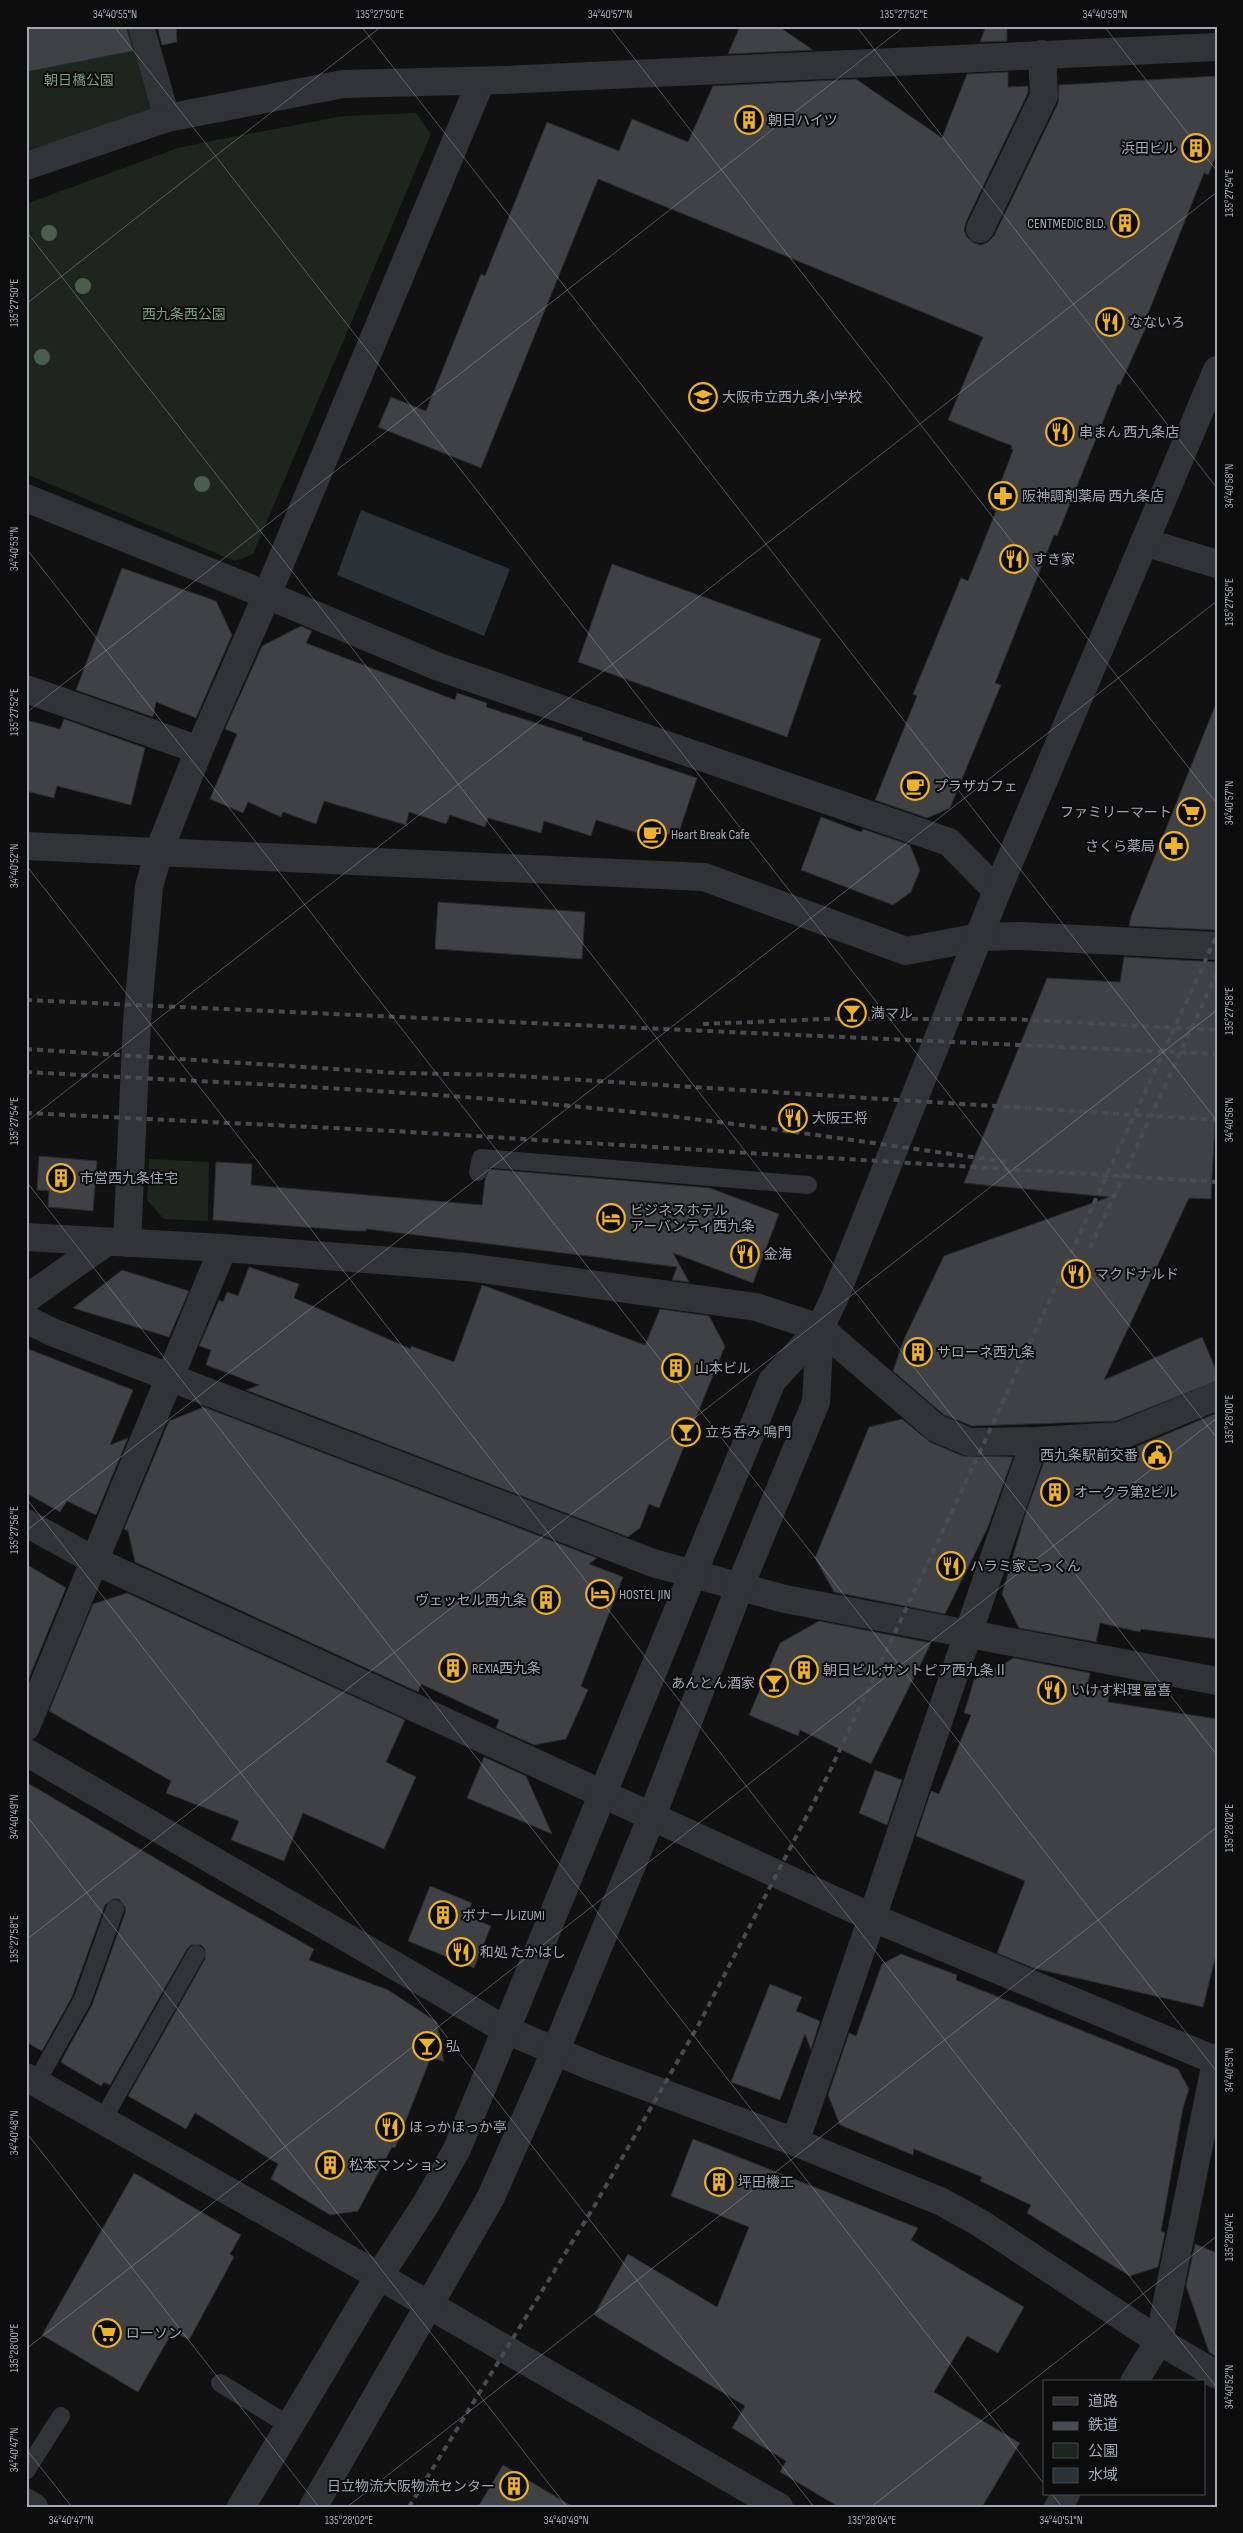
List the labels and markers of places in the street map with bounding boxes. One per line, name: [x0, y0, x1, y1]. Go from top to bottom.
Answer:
building icon: 朝日ハイツ: [734, 105, 764, 135]
place label: 朝日ハイツ: [768, 112, 838, 129]
building icon: 浜田ビル: [1181, 133, 1211, 163]
place label: 浜田ビル: [1121, 140, 1177, 157]
building icon: CENTMEDIC BLD.: [1110, 208, 1140, 238]
place label: CENTMEDIC BLD.: [1027, 215, 1106, 232]
restaurant icon: なないろ: [1095, 307, 1125, 337]
place label: なないろ: [1129, 314, 1185, 331]
school or university icon: 大阪市立西九条小学校: [688, 382, 718, 412]
place label: 大阪市立西九条小学校: [722, 389, 862, 406]
restaurant icon: 串まん 西九条店: [1045, 417, 1075, 447]
place label: 串まん 西九条店: [1079, 424, 1179, 441]
pharmacy icon: 阪神調剤薬局 西九条店: [988, 481, 1018, 511]
place label: 阪神調剤薬局 西九条店: [1022, 488, 1164, 505]
restaurant icon: すき家: [999, 544, 1029, 574]
place label: すき家: [1033, 551, 1075, 568]
cafe icon: プラザカフェ: [900, 771, 930, 801]
place label: プラザカフェ: [934, 778, 1018, 795]
supermarket icon: ファミリーマート: [1176, 797, 1206, 827]
place label: ファミリーマート: [1060, 804, 1172, 821]
cafe icon: Heart Break Cafe: [637, 819, 667, 849]
place label: Heart Break Cafe: [671, 826, 750, 843]
pharmacy icon: さくら薬局: [1159, 831, 1189, 861]
place label: さくら薬局: [1085, 838, 1155, 855]
bar icon: 満マル: [837, 998, 867, 1028]
place label: 満マル: [871, 1005, 913, 1022]
restaurant icon: 大阪王将: [778, 1103, 808, 1133]
place label: 大阪王将: [812, 1110, 868, 1127]
building icon: 市営西九条住宅: [46, 1163, 76, 1193]
place label: 市営西九条住宅: [80, 1170, 178, 1187]
place label: ビジネスホテル アーバンティ西九条: [630, 1202, 755, 1235]
hotel icon: ビジネスホテル アーバンティ西九条: [596, 1203, 626, 1233]
restaurant icon: 金海: [730, 1239, 760, 1269]
place label: 金海: [764, 1246, 792, 1263]
restaurant icon: マクドナルド: [1061, 1259, 1091, 1289]
place label: マクドナルド: [1095, 1266, 1179, 1283]
building icon: サローネ西九条: [903, 1337, 933, 1367]
place label: サローネ西九条: [937, 1344, 1035, 1361]
building icon: 山本ビル: [661, 1353, 691, 1383]
place label: 山本ビル: [695, 1360, 751, 1377]
bar icon: 立ち呑み 鳴門: [671, 1417, 701, 1447]
place label: 立ち呑み 鳴門: [705, 1424, 791, 1441]
public building icon: 西九条駅前交番: [1142, 1440, 1172, 1470]
place label: 西九条駅前交番: [1040, 1447, 1138, 1464]
building icon: オークラ第2ビル: [1040, 1477, 1070, 1507]
place label: オークラ第2ビル: [1074, 1484, 1178, 1501]
restaurant icon: ハラミ家こっくん: [936, 1551, 966, 1581]
place label: ハラミ家こっくん: [970, 1558, 1081, 1575]
hotel icon: HOSTEL JIN: [585, 1579, 615, 1609]
building icon: ヴェッセル西九条: [531, 1585, 561, 1615]
place label: HOSTEL JIN: [619, 1586, 671, 1603]
place label: ヴェッセル西九条: [415, 1592, 527, 1609]
building icon: REXIA西九条: [438, 1653, 468, 1683]
building icon: 朝日ビル;サントピア西九条Ⅱ: [789, 1655, 819, 1685]
place label: REXIA西九条: [472, 1660, 541, 1677]
place label: 朝日ビル;サントピア西九条Ⅱ: [823, 1662, 1008, 1679]
bar icon: あんとん酒家: [759, 1668, 789, 1698]
place label: あんとん酒家: [671, 1675, 755, 1692]
restaurant icon: いけす料理 冨喜: [1037, 1675, 1067, 1705]
place label: いけす料理 冨喜: [1071, 1682, 1171, 1699]
building icon: ボナールIZUMI: [428, 1900, 458, 1930]
place label: ボナールIZUMI: [462, 1907, 545, 1924]
restaurant icon: 和処 たかはし: [446, 1937, 476, 1967]
place label: 和処 たかはし: [480, 1944, 566, 1961]
bar icon: 弘: [412, 2031, 442, 2061]
place label: 弘: [446, 2038, 460, 2055]
restaurant icon: ほっかほっか亭: [375, 2112, 405, 2142]
place label: ほっかほっか亭: [409, 2119, 507, 2136]
building icon: 松本マンション: [315, 2150, 345, 2180]
place label: 松本マンション: [349, 2157, 447, 2174]
building icon: 坪田機工: [704, 2167, 734, 2197]
place label: 坪田機工: [738, 2174, 794, 2191]
supermarket icon: ローソン: [92, 2318, 122, 2348]
place label: ローソン: [126, 2325, 182, 2342]
building icon: 日立物流大阪物流センター: [499, 2471, 529, 2501]
place label: 日立物流大阪物流センター: [327, 2478, 495, 2495]

